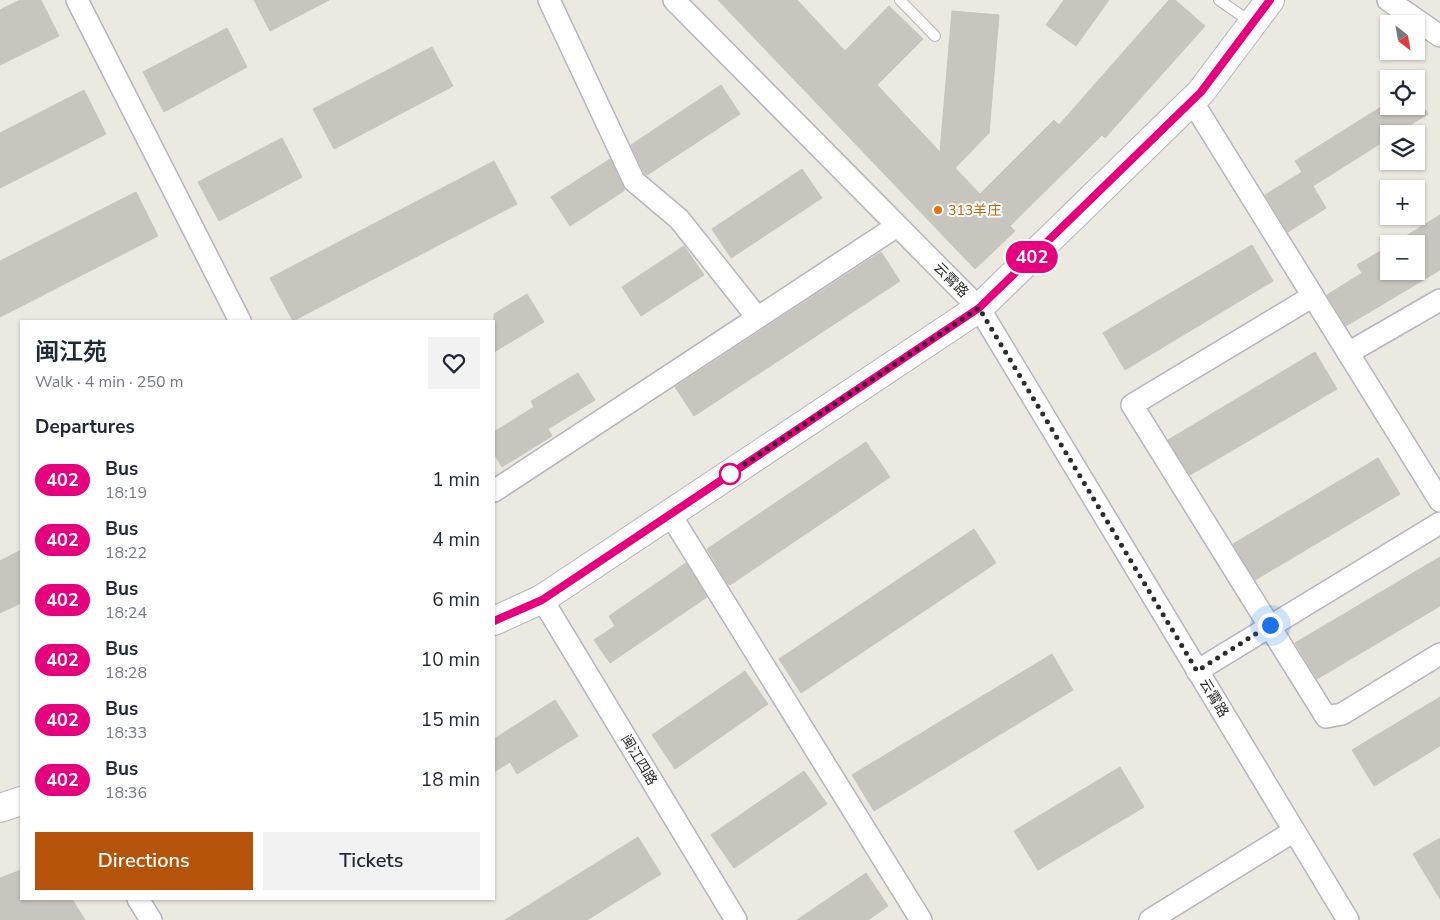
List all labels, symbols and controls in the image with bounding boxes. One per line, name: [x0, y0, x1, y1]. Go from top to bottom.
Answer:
north arrow: [1380, 15, 1425, 60]
map controls: [1380, 15, 1425, 280]
button: locate: [1380, 70, 1425, 115]
button: layers: [1380, 125, 1425, 170]
button: +: [1380, 180, 1425, 225]
place label: 313羊庄: [948, 201, 1001, 220]
marker: 313羊庄: [932, 204, 944, 216]
button: −: [1380, 235, 1425, 280]
line badge: 402: [1003, 241, 1061, 273]
text: 402: [1016, 245, 1048, 269]
street label: 云霄路: [929, 258, 973, 302]
text: 闽江苑: [35, 336, 107, 368]
button: heart: [428, 337, 480, 389]
text: Walk · 4 min · 250 m: [35, 371, 183, 393]
text: Departures: [35, 414, 135, 440]
text: Bus: [105, 456, 138, 482]
unlabelled marker: [719, 463, 741, 485]
text: 1 min: [432, 467, 480, 493]
text: 402: [46, 468, 79, 492]
text: 18:19: [105, 482, 147, 504]
text: Bus: [105, 516, 138, 542]
text: 4 min: [432, 527, 480, 553]
text: 402: [46, 528, 79, 552]
text: 18:22: [105, 542, 147, 564]
text: Bus: [105, 576, 138, 602]
text: 6 min: [432, 587, 480, 613]
text: 402: [46, 588, 79, 612]
text: 18:24: [105, 602, 147, 624]
your location: [1258, 613, 1283, 638]
text: Bus: [105, 636, 138, 662]
text: 10 min: [421, 647, 480, 673]
text: 402: [46, 648, 79, 672]
text: 18:28: [105, 662, 147, 684]
street label: 云霄路: [1195, 675, 1233, 721]
text: Bus: [105, 696, 138, 722]
text: 15 min: [421, 707, 480, 733]
text: 402: [46, 708, 79, 732]
text: 18:33: [105, 722, 147, 744]
street label: 闽江四路: [616, 731, 662, 789]
text: Bus: [105, 756, 138, 782]
text: 18 min: [421, 767, 480, 793]
text: 402: [46, 768, 79, 792]
text: 18:36: [105, 782, 147, 804]
button: Directions: [35, 832, 253, 890]
button: Tickets: [263, 832, 480, 890]

